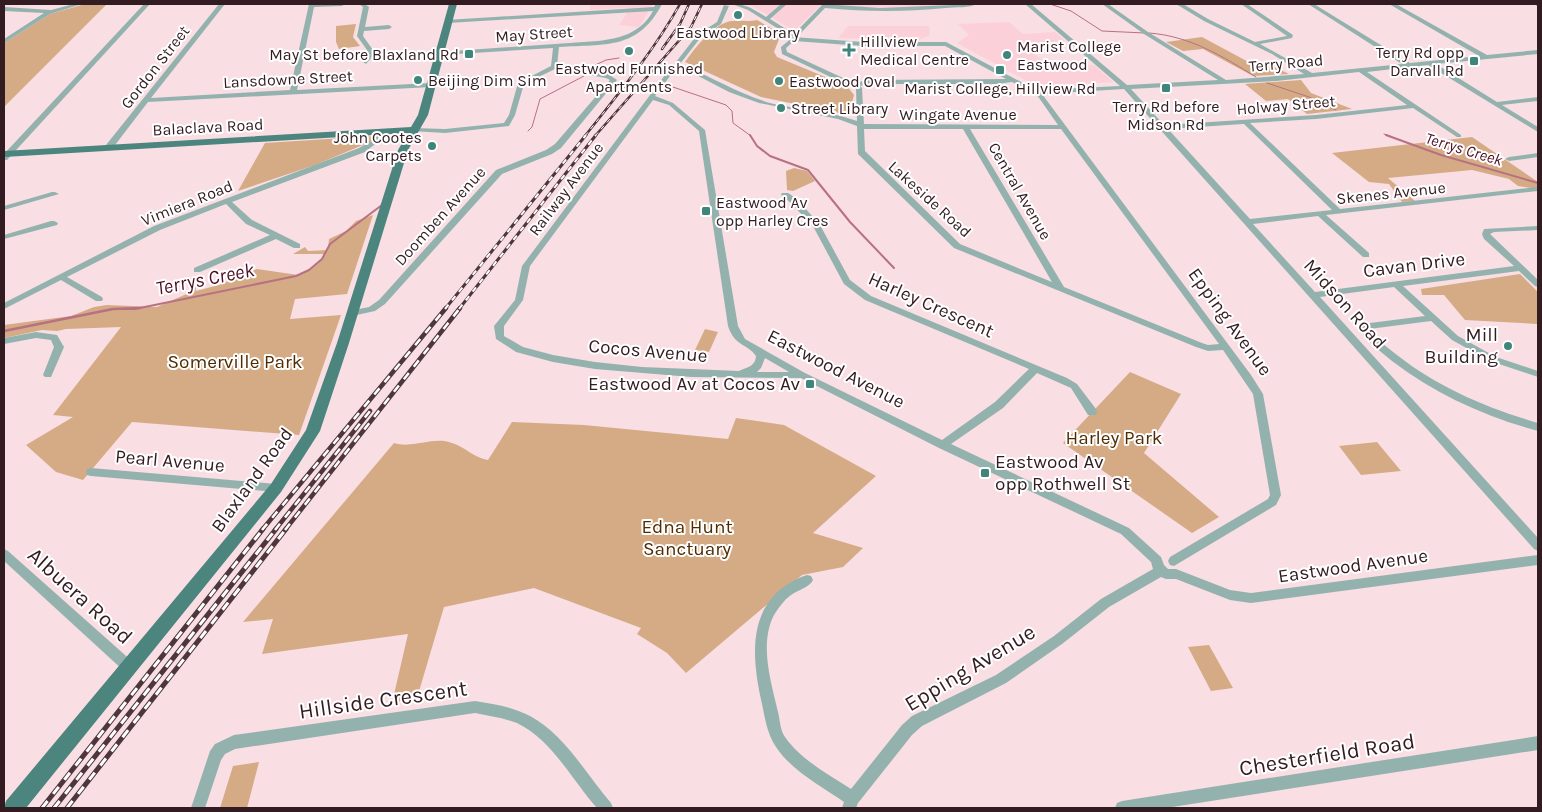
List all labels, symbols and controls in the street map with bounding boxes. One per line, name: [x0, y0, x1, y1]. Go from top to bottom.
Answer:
marker: Eastwood Library: [732, 9, 744, 21]
street label: Gordon Street: [117, 22, 193, 112]
street label: May Street: [495, 22, 573, 46]
place label: Eastwood Library: [676, 23, 801, 42]
place label: Hillview Medical Centre: [860, 32, 969, 69]
place label: Marist College Eastwood: [1017, 37, 1121, 74]
marker: Hillview Medical Centre: [842, 43, 856, 57]
place label: Terry Rd opp Darvall Rd: [1376, 43, 1464, 80]
place label: May St before Blaxland Rd: [269, 45, 459, 64]
marker: Eastwood Furnished Apartments: [623, 45, 635, 57]
marker: May St before Blaxland Rd: [463, 48, 475, 60]
marker: Marist College Eastwood: [1001, 49, 1013, 61]
street label: Terry Road: [1248, 50, 1324, 76]
marker: Terry Rd opp Darvall Rd: [1468, 55, 1480, 67]
place label: Eastwood Furnished Apartments: [555, 59, 703, 96]
marker: Marist College, Hillview Rd: [994, 64, 1006, 76]
street label: Lansdowne Street: [223, 66, 353, 92]
place label: Beijing Dim Sim: [428, 71, 547, 90]
place label: Eastwood Oval: [789, 72, 895, 91]
marker: Beijing Dim Sim: [412, 74, 424, 86]
marker: Eastwood Oval: [773, 75, 785, 87]
place label: Marist College, Hillview Rd: [904, 79, 1096, 98]
marker: Terry Rd before Midson Rd: [1160, 82, 1172, 94]
street label: Holway Street: [1236, 91, 1336, 119]
place label: Terry Rd before Midson Rd: [1113, 97, 1219, 134]
place label: Street Library: [791, 99, 889, 118]
marker: Street Library: [775, 102, 787, 114]
street label: Wingate Avenue: [899, 105, 1017, 124]
street label: Balaclava Road: [152, 115, 264, 139]
place label: John Cootes Carpets: [334, 128, 422, 165]
water label: Terrys Creek: [1423, 128, 1506, 170]
street label: Railway Avenue: [525, 138, 607, 240]
street label: Central Avenue: [984, 139, 1056, 243]
marker: John Cootes Carpets: [426, 140, 438, 152]
street label: Lakeside Road: [885, 157, 975, 241]
street label: Doomben Avenue: [391, 163, 489, 269]
street label: Vimiera Road: [138, 176, 236, 230]
street label: Skenes Avenue: [1335, 178, 1447, 208]
place label: Eastwood Av opp Harley Cres: [716, 193, 829, 230]
marker: Eastwood Av opp Harley Cres: [700, 205, 712, 217]
street label: Cavan Drive: [1362, 248, 1466, 282]
street label: Midson Road: [1299, 255, 1391, 353]
water label: Terrys Creek: [154, 258, 257, 300]
street label: Epping Avenue: [1184, 264, 1276, 380]
street label: Harley Crescent: [865, 268, 997, 342]
place label: Mill Building: [1425, 324, 1498, 368]
street label: Eastwood Avenue: [764, 325, 908, 413]
street label: Cocos Avenue: [588, 335, 708, 367]
marker: Mill Building: [1502, 340, 1514, 352]
park label: Somerville Park: [168, 351, 303, 373]
place label: Eastwood Av at Cocos Av: [588, 373, 800, 395]
marker: Eastwood Av at Cocos Av: [804, 378, 816, 390]
street label: Blaxland Road: [207, 423, 297, 537]
park label: Harley Park: [1065, 427, 1163, 449]
street label: Pearl Avenue: [114, 445, 226, 477]
place label: Eastwood Av opp Rothwell St: [995, 451, 1130, 495]
marker: Eastwood Av opp Rothwell St: [979, 467, 991, 479]
park label: Edna Hunt Sanctuary: [641, 516, 733, 560]
street label: Albuera Road: [22, 542, 138, 650]
street label: Eastwood Avenue: [1277, 545, 1429, 587]
street label: Epping Avenue: [900, 619, 1040, 717]
street label: Hillside Crescent: [297, 675, 469, 725]
street label: Chesterfield Road: [1237, 728, 1417, 782]

